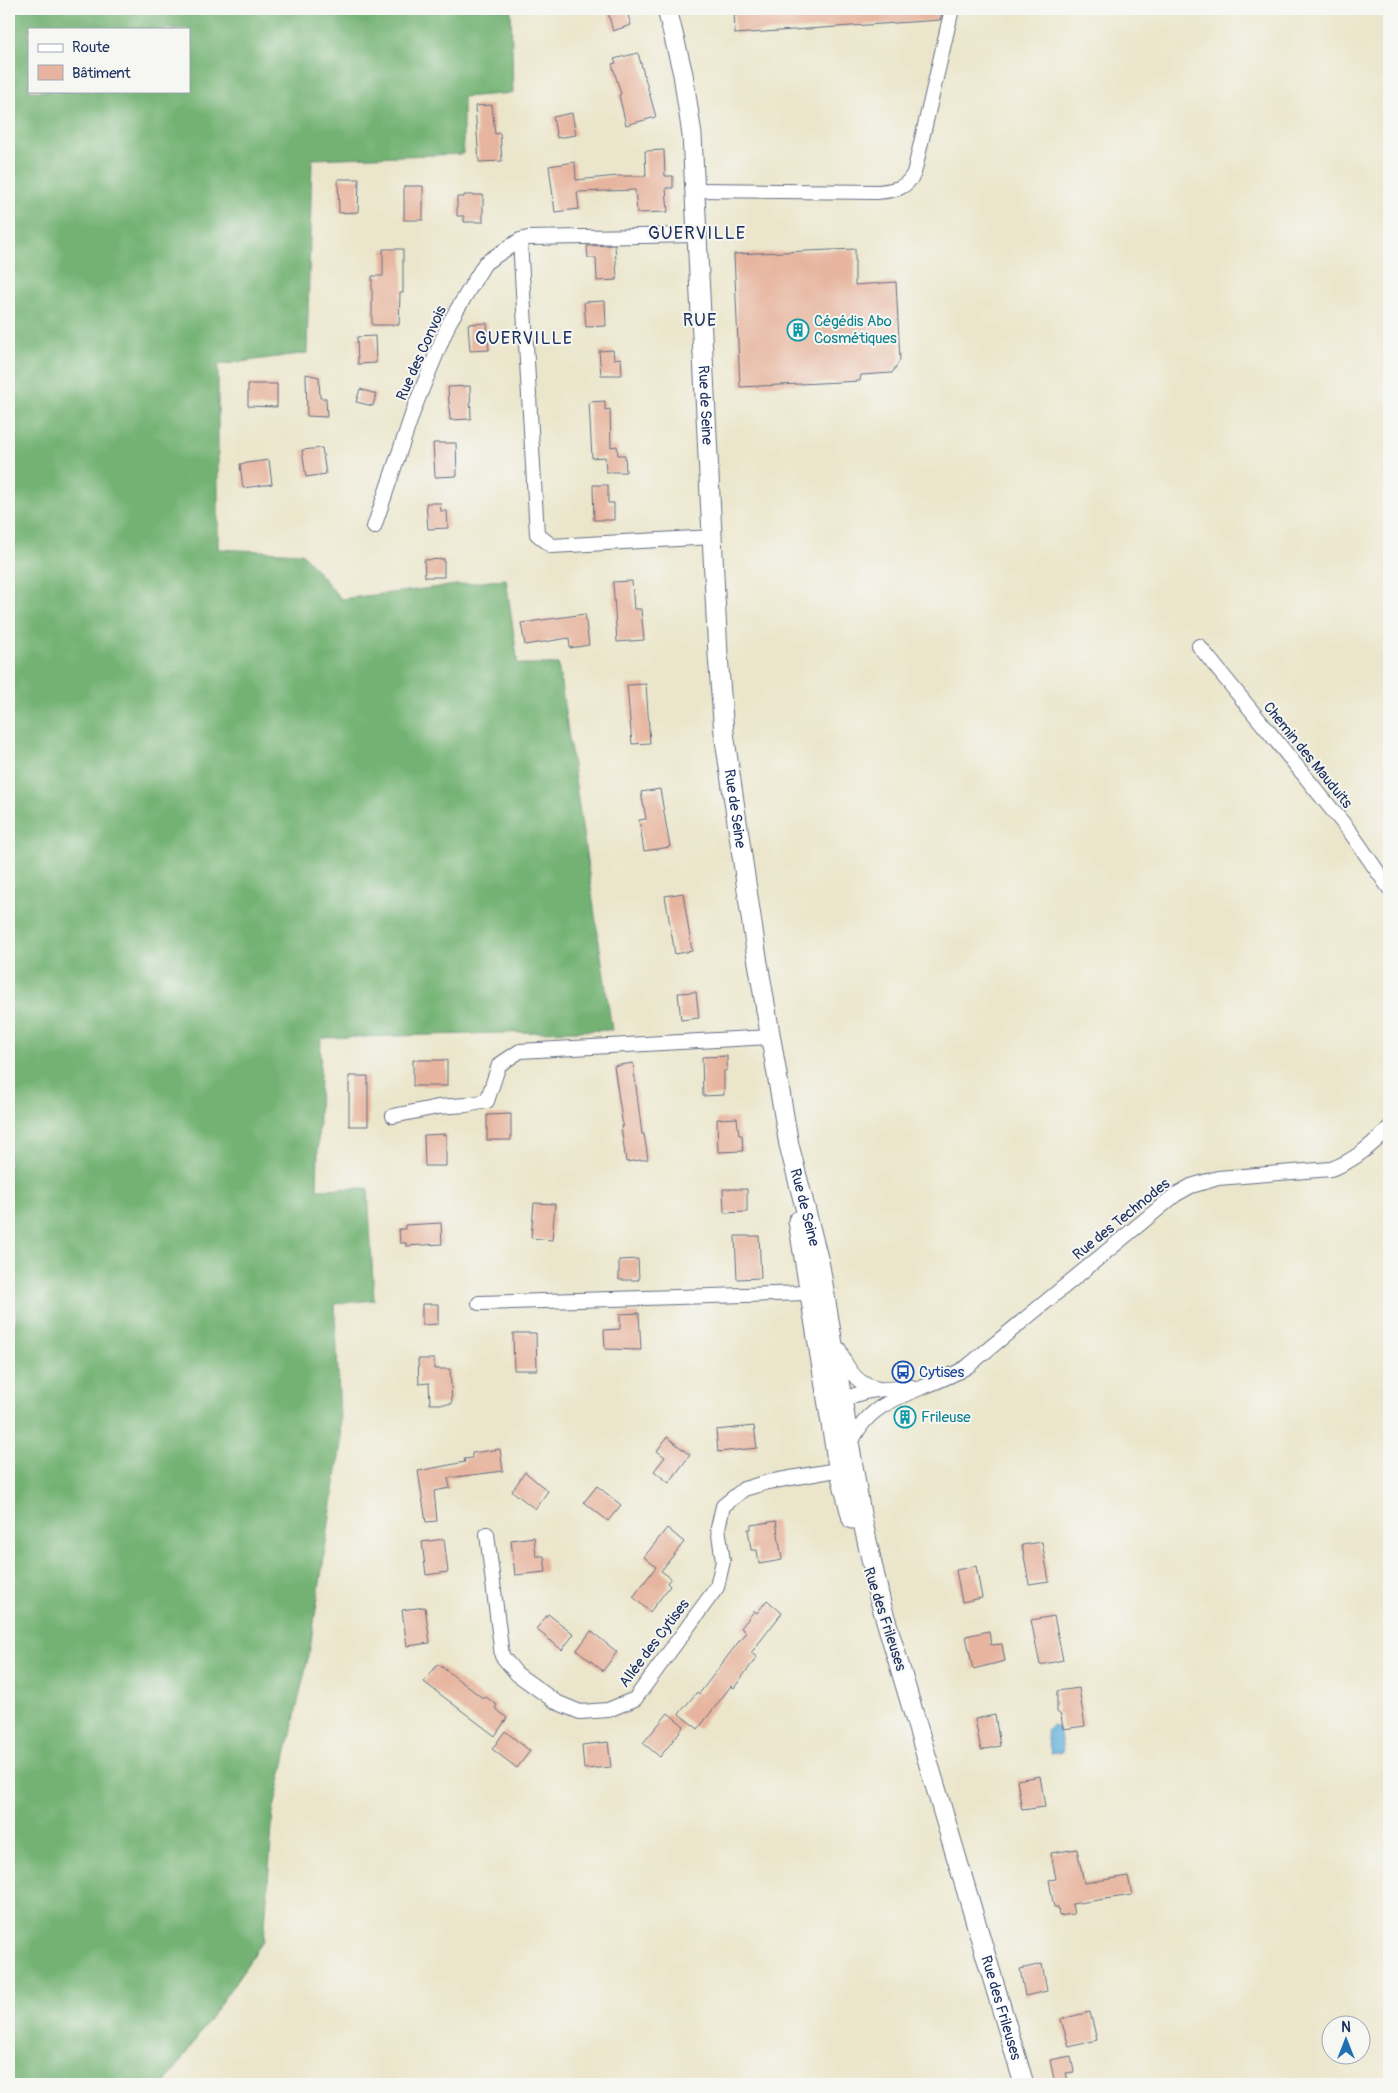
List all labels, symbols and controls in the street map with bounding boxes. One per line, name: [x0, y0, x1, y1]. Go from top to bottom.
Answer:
legend: [28, 28, 190, 92]
text: Route: [72, 38, 110, 57]
text: Bâtiment: [72, 64, 132, 83]
district label: GUERVILLE: [648, 222, 746, 245]
street label: Rue des Convois: [392, 303, 451, 403]
district label: RUE: [683, 309, 717, 332]
place label: Cégédis Abo Cosmétiques: [814, 312, 897, 348]
building icon: Cégédis Abo Cosmétiques: [786, 318, 810, 342]
district label: GUERVILLE: [475, 327, 573, 350]
street label: Rue de Seine: [694, 365, 717, 446]
street label: Chemin des Mauduits: [1259, 698, 1356, 813]
street label: Rue de Seine: [719, 768, 750, 850]
street label: Rue de Seine: [785, 1167, 824, 1249]
street label: Rue des Technodes: [1069, 1174, 1174, 1264]
bus stop icon: Cytises: [891, 1360, 915, 1384]
place label: Cytises: [919, 1363, 964, 1382]
building icon: Frileuse: [893, 1405, 917, 1429]
place label: Frileuse: [921, 1408, 971, 1427]
street label: Rue des Frileuses: [859, 1565, 910, 1674]
street label: Allée des Cytises: [615, 1595, 694, 1691]
street label: Rue des Frileuses: [976, 1953, 1025, 2063]
north arrow: [1320, 2016, 1370, 2066]
text: N: [1341, 2019, 1351, 2036]

